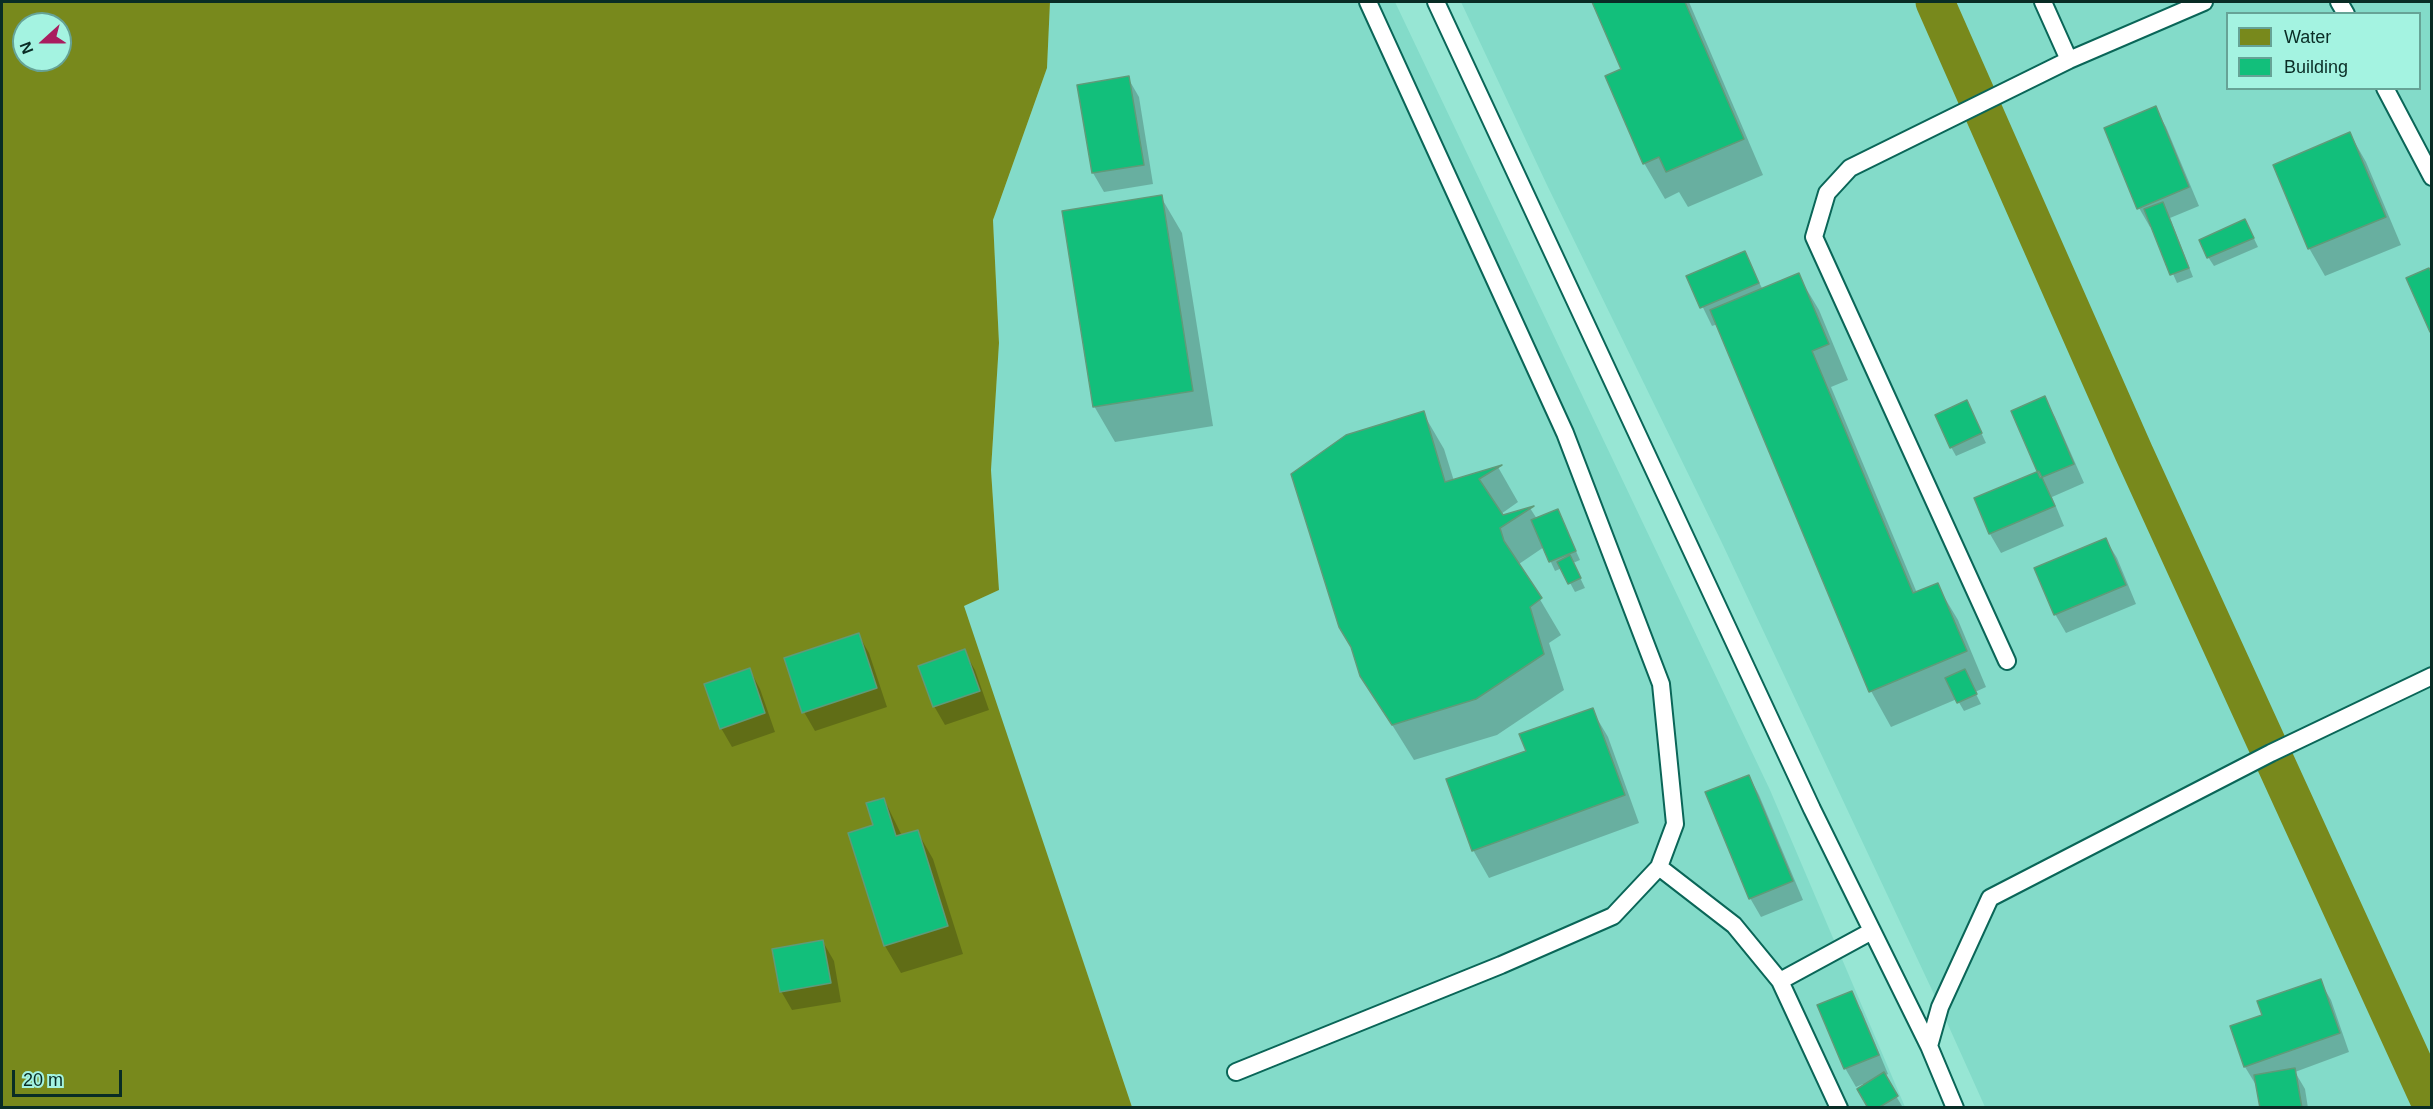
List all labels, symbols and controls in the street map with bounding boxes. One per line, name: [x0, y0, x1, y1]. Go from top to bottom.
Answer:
north arrow: [12, 12, 72, 72]
legend: [2226, 12, 2421, 90]
text: Water: [2284, 27, 2331, 47]
text: N: [17, 39, 37, 56]
text: Building: [2284, 57, 2348, 77]
scale bar: [15, 1058, 124, 1096]
text: 20 m: [23, 1070, 63, 1090]

